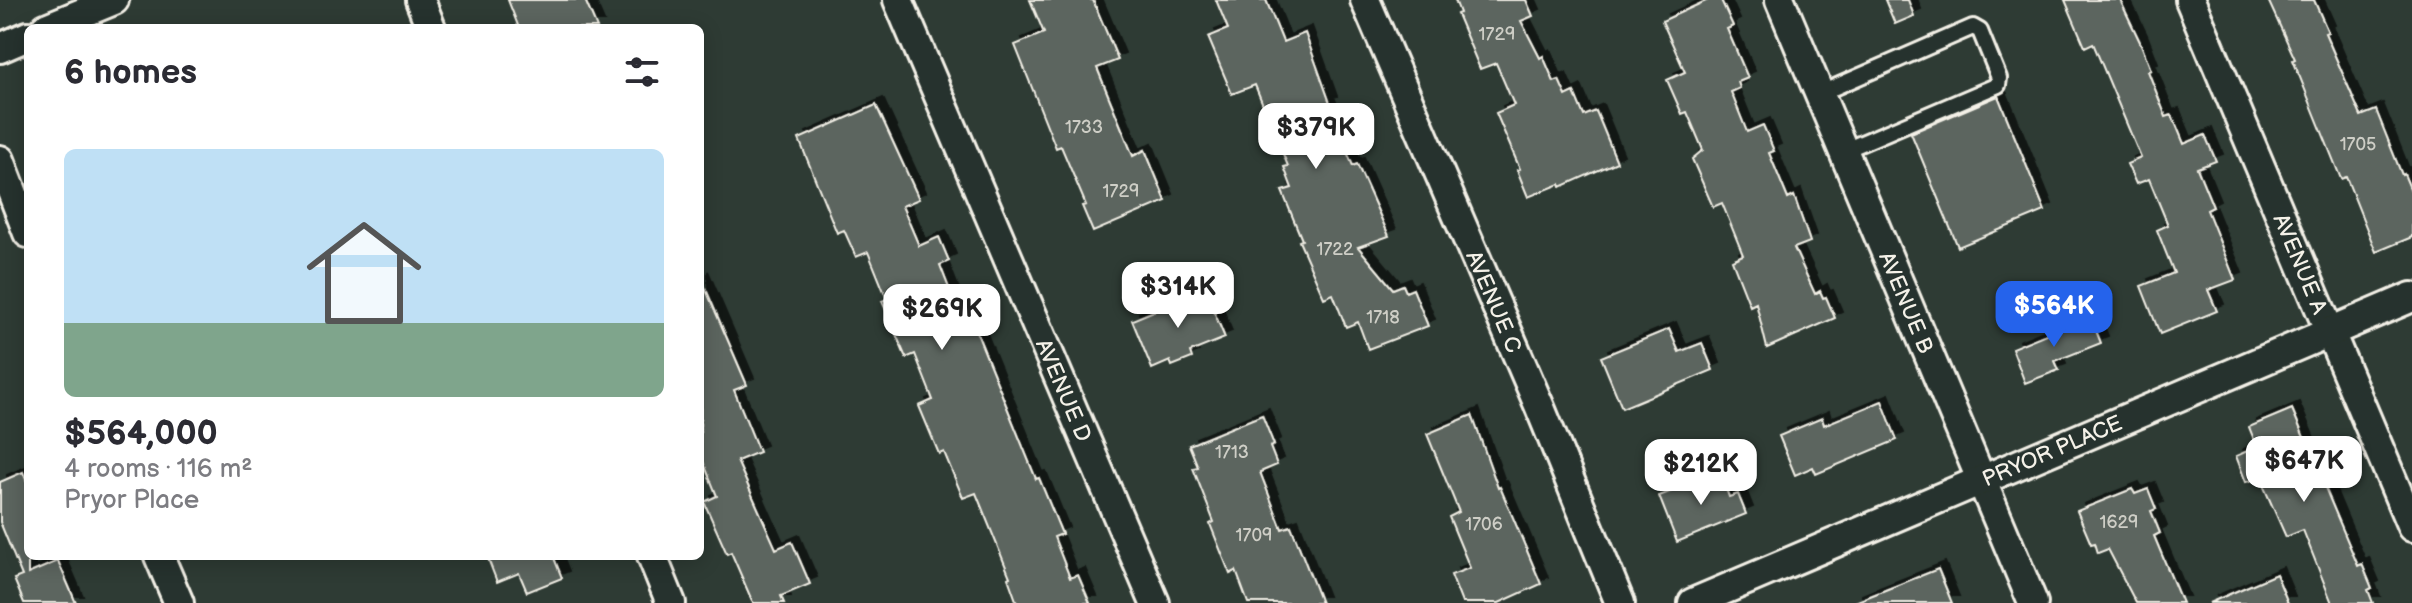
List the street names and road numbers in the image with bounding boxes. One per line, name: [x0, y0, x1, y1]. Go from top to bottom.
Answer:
street label: AVENUE A: [2267, 210, 2333, 319]
street label: AVENUE C: [1459, 247, 1527, 357]
street label: AVENUE B: [1872, 248, 1939, 358]
street label: AVENUE D: [1029, 335, 1097, 446]
street label: PRYOR PLACE: [1979, 410, 2126, 493]

